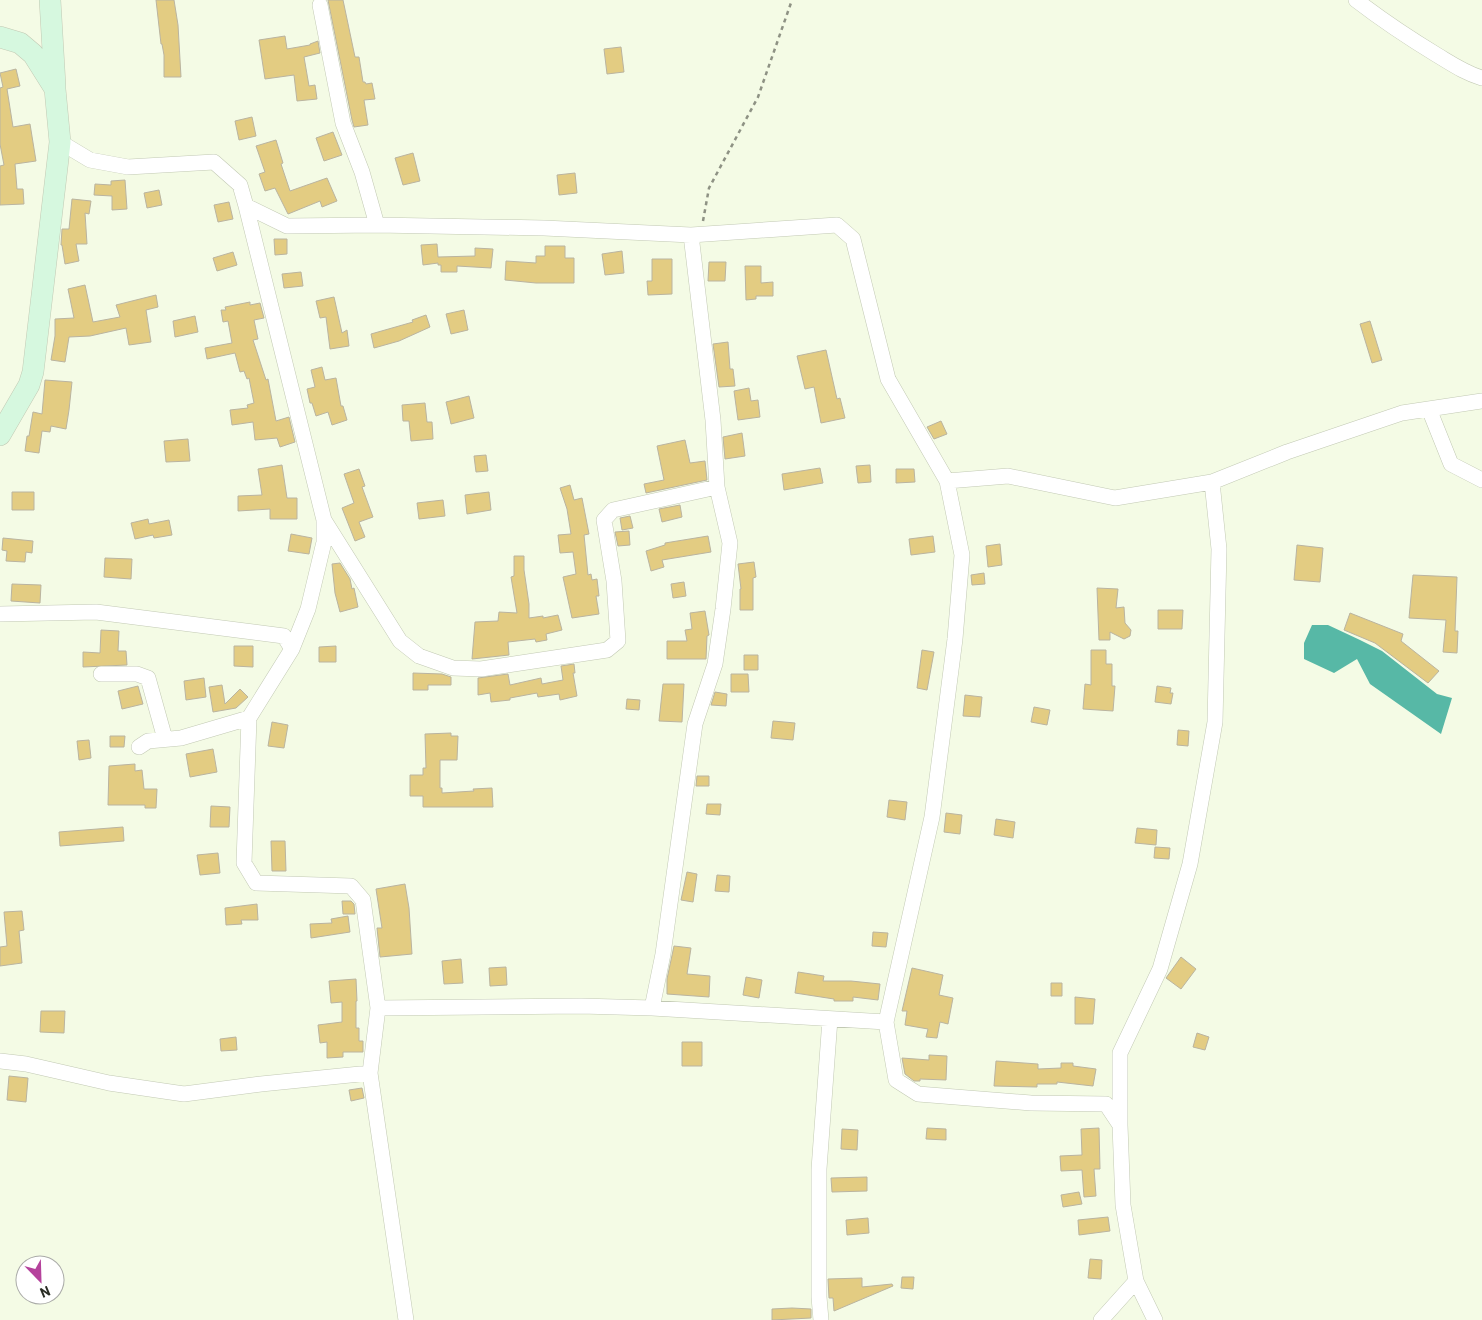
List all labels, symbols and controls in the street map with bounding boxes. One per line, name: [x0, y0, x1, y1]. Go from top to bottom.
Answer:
north arrow: [15, 1255, 65, 1305]
text: N: [38, 1283, 53, 1302]

